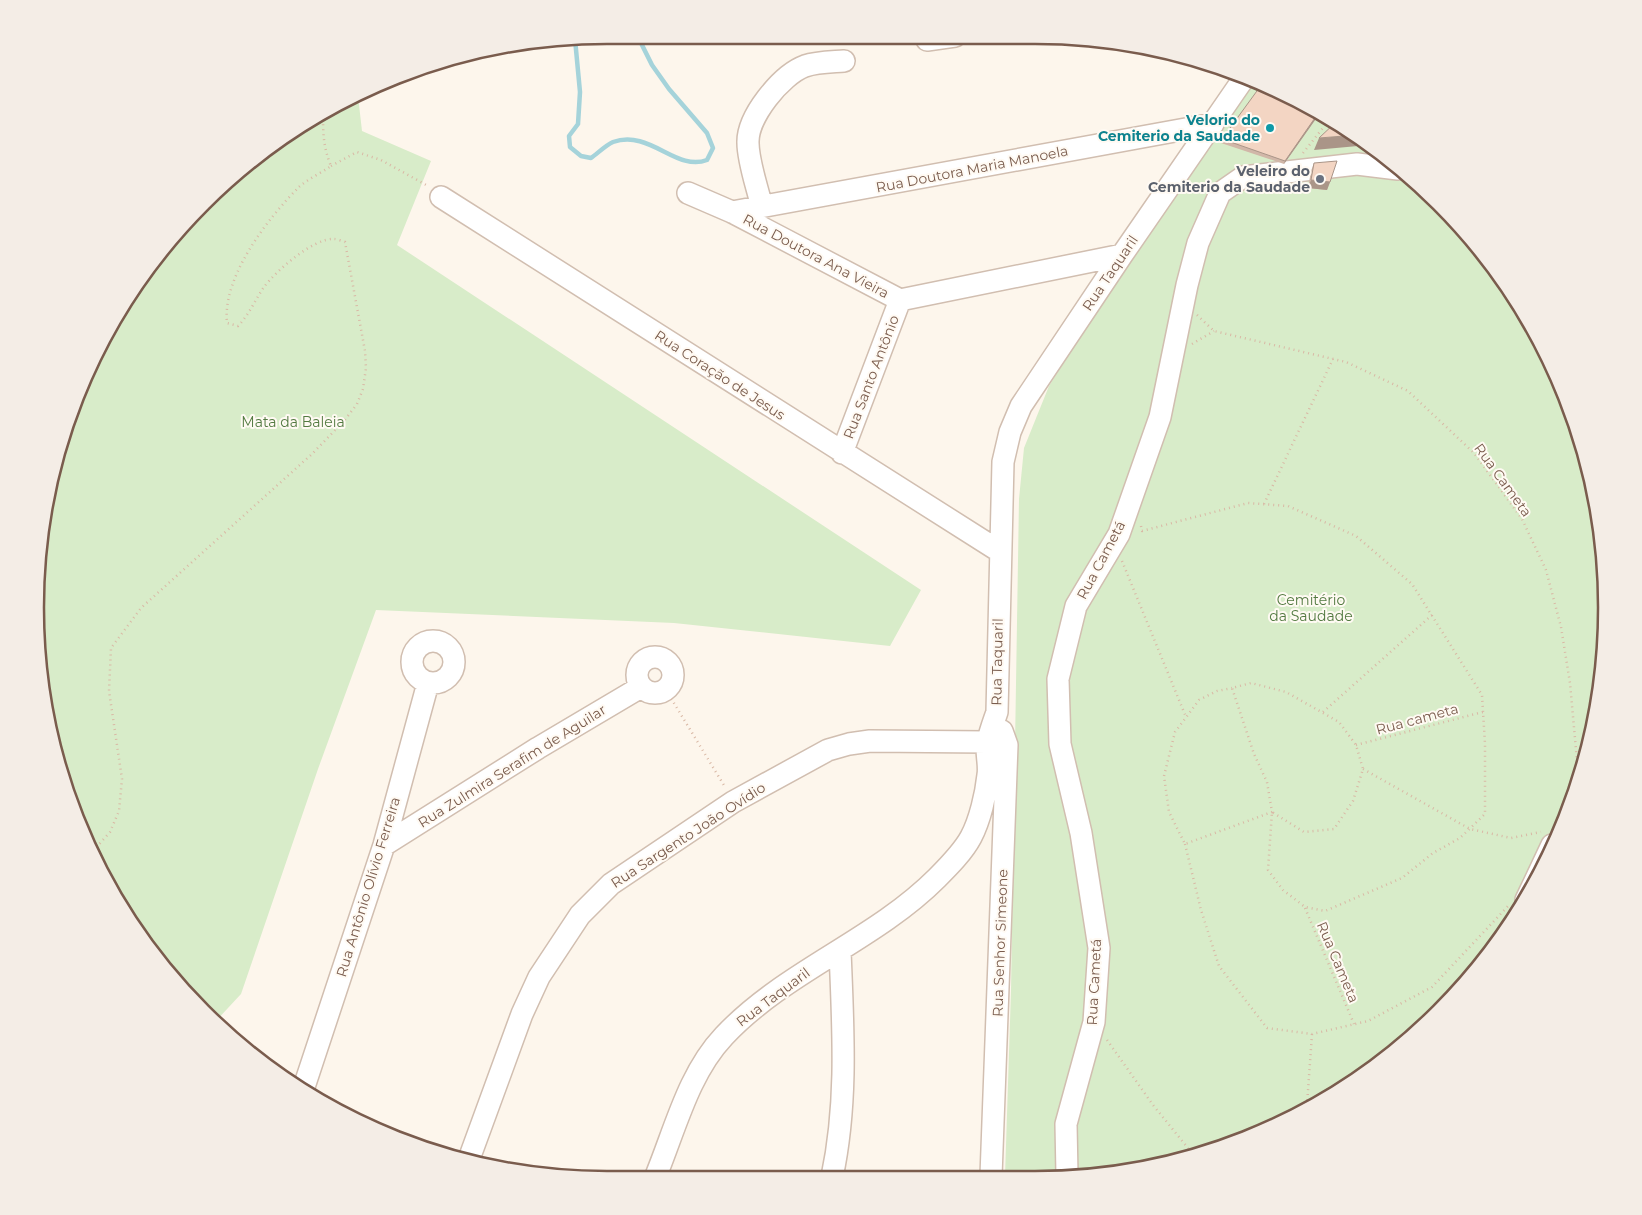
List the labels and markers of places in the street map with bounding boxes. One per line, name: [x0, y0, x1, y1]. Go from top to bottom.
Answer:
place label: Velorio do Cemiterio da Saudade: [1098, 111, 1260, 145]
marker: Velorio do Cemiterio da Saudade: [1264, 122, 1276, 134]
place label: Veleiro do Cemiterio da Saudade: [1148, 162, 1310, 196]
marker: Veleiro do Cemiterio da Saudade: [1314, 173, 1326, 185]

